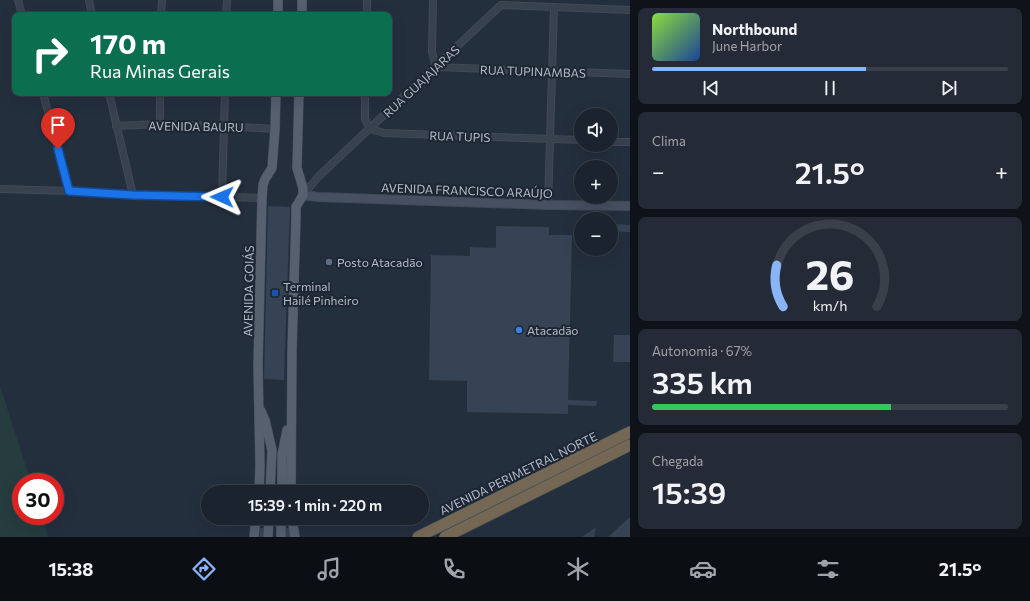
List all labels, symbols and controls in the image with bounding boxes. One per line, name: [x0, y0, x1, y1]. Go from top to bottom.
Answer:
text: Northbound: [712, 20, 797, 38]
text: 170 m: [90, 26, 166, 60]
icon: right: [24, 28, 76, 80]
text: June Harbor: [712, 38, 782, 54]
street label: RUA GUAJAJARAS: [380, 42, 463, 121]
text: Rua Minas Gerais: [90, 60, 230, 82]
street label: RUA TUPINAMBAS: [480, 62, 586, 80]
icon: previous: [700, 77, 722, 99]
icon: pause: [819, 77, 841, 99]
icon: next: [938, 77, 960, 99]
pin: [41, 108, 75, 149]
map controls: [574, 108, 618, 256]
button: sound: [574, 108, 618, 152]
icon: arrive: [47, 114, 69, 136]
street label: AVENIDA BAURU: [148, 118, 244, 134]
street label: RUA TUPIS: [429, 128, 491, 144]
text: Clima: [652, 133, 686, 149]
text: 21.5°: [795, 153, 865, 190]
text: −: [652, 158, 665, 185]
text: +: [995, 158, 1008, 185]
button: +: [574, 160, 618, 204]
position arrow: [201, 176, 243, 218]
street label: AVENIDA FRANCISCO ARAÚJO: [381, 180, 553, 201]
button: −: [574, 212, 618, 256]
street label: AVENIDA GOIÁS: [240, 245, 256, 337]
text: 26: [805, 247, 855, 298]
place label: Posto Atacadão: [337, 255, 423, 269]
marker: Posto Atacadão: [324, 257, 334, 267]
place label: Terminal Hailé Pinheiro: [283, 279, 359, 307]
marker: Terminal Hailé Pinheiro: [270, 288, 280, 298]
text: km/h: [813, 295, 847, 313]
place label: Atacadão: [527, 323, 579, 337]
marker: Atacadão: [514, 325, 524, 335]
text: Autonomia · 67%: [652, 343, 752, 359]
text: 335 km: [652, 363, 753, 400]
street label: AVENIDA PERIMETRAL NORTE: [437, 429, 599, 517]
text: Chegada: [652, 453, 703, 469]
speed limit sign: 30: [12, 473, 64, 525]
text: 15:39: [652, 473, 726, 510]
text: 15:39 · 1 min · 220 m: [248, 496, 382, 514]
icon: directions: [190, 555, 218, 583]
icon: music: [315, 555, 343, 583]
icon: phone: [440, 555, 468, 583]
icon: climate: [564, 555, 592, 583]
icon: car: [689, 555, 717, 583]
icon: filters: [814, 555, 842, 583]
text: 15:38: [48, 558, 93, 580]
text: 21.5°: [939, 558, 982, 580]

